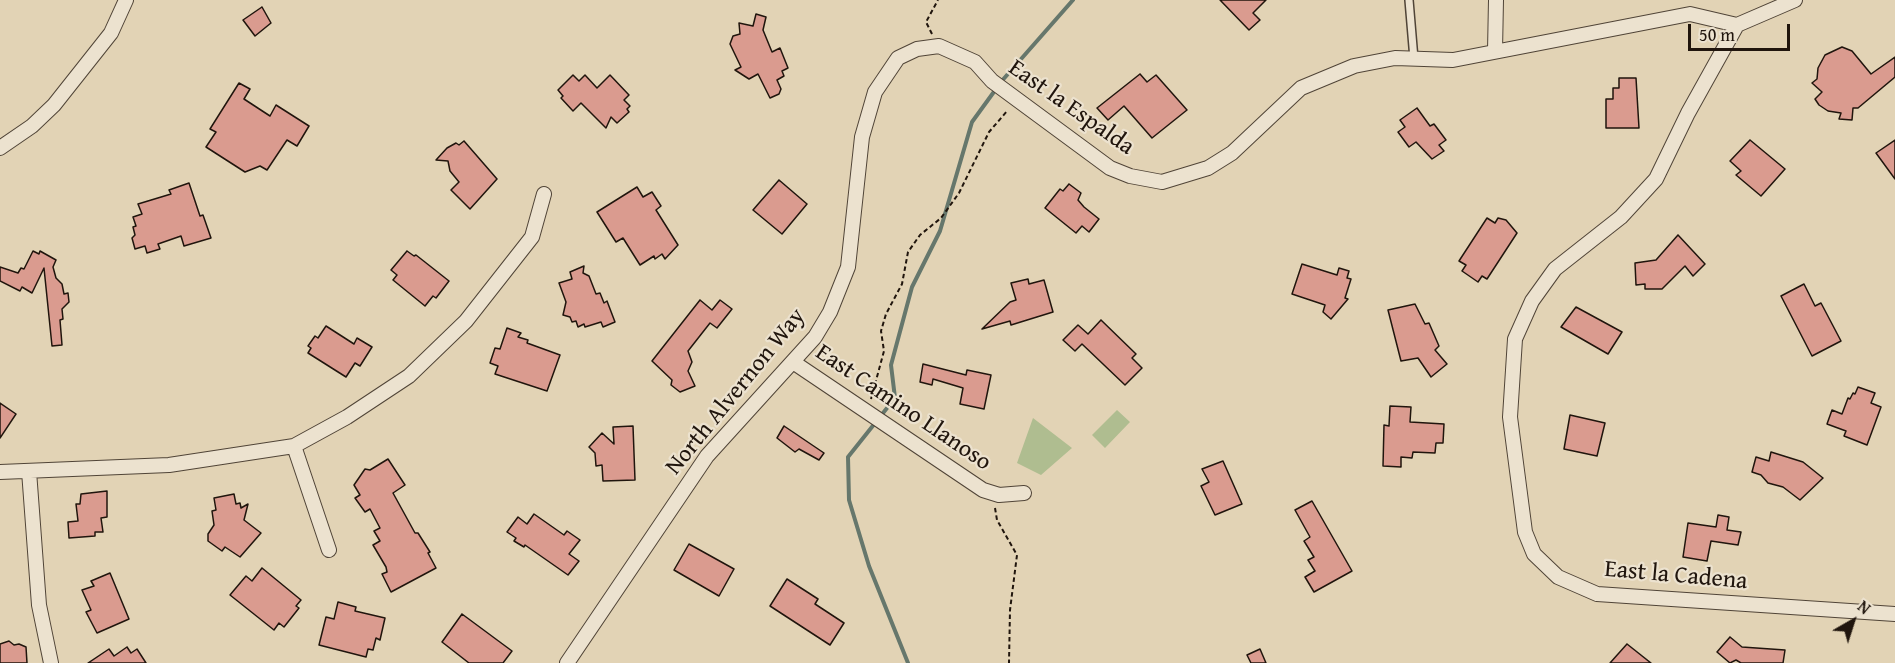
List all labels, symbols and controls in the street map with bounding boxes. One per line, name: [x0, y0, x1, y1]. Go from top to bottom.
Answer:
scale bar: [1691, 12, 1793, 50]
text: 50 m: [1699, 21, 1735, 48]
street label: East la Espalda: [1003, 54, 1139, 162]
street label: North Alvernon Way: [660, 303, 812, 481]
street label: East Camino Llanoso: [810, 339, 996, 477]
street label: East la Cadena: [1603, 555, 1749, 597]
north arrow: [1823, 591, 1883, 651]
text: N: [1853, 594, 1876, 620]

